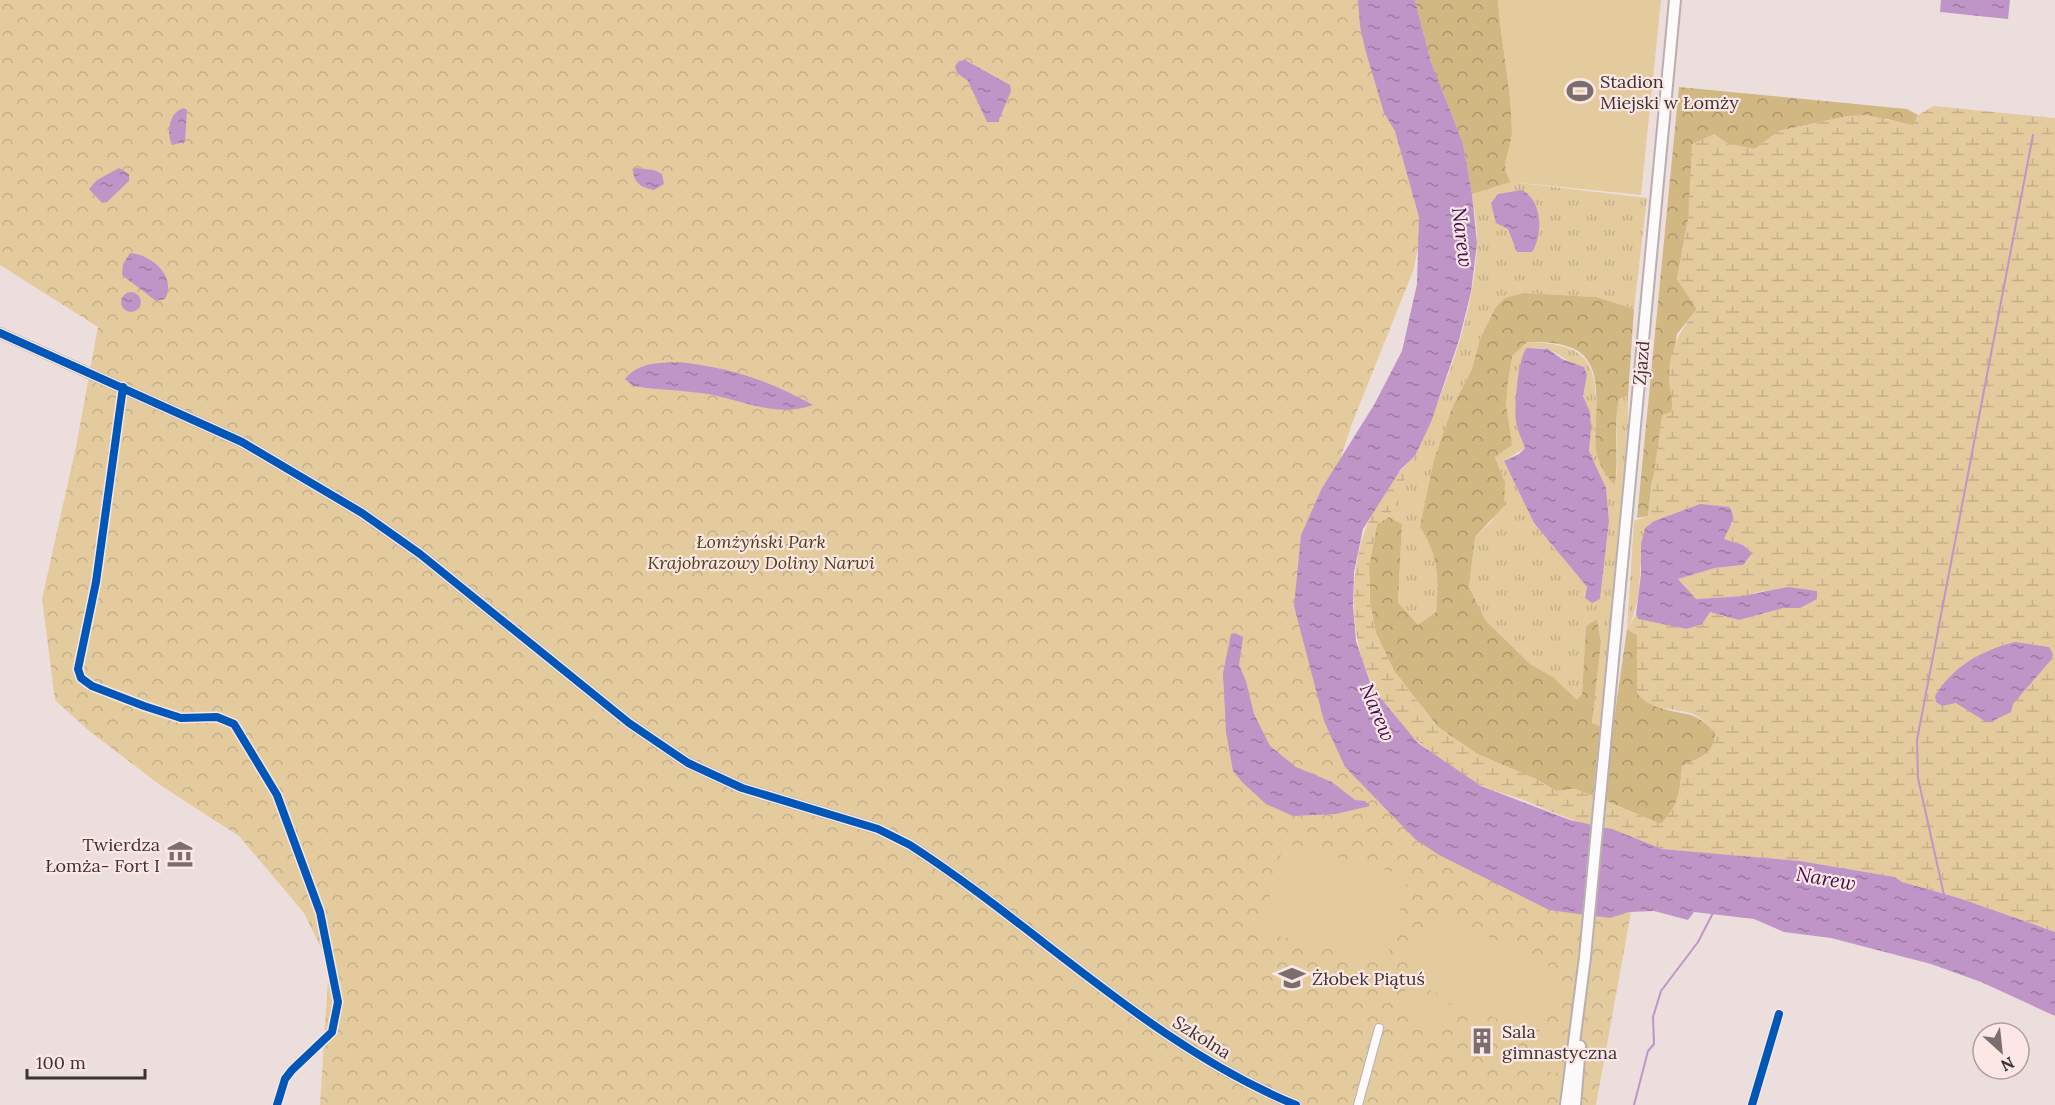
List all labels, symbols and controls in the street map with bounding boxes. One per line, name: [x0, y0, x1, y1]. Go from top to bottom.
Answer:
place label: Stadion Miejski w Łomży: [1600, 70, 1739, 114]
sports icon: Stadion Miejski w Łomży: [1565, 76, 1595, 106]
water label: Narew: [1447, 206, 1479, 268]
street label: Zjazd: [1628, 340, 1654, 386]
park label: Łomżyński Park Krajobrazowy Doliny Narwi: [647, 530, 875, 574]
water label: Narew: [1355, 679, 1401, 745]
place label: Twierdza Łomża- Fort I: [45, 833, 160, 877]
museum icon: Twierdza Łomża- Fort I: [165, 839, 195, 869]
water label: Narew: [1794, 860, 1858, 896]
school or university icon: Żłobek Piątuś: [1277, 963, 1307, 993]
place label: Żłobek Piątuś: [1312, 967, 1425, 990]
street label: Szkolna: [1169, 1010, 1235, 1064]
place label: Sala gimnastyczna: [1502, 1020, 1617, 1064]
north arrow: [1971, 1021, 2031, 1081]
building icon: Sala gimnastyczna: [1467, 1026, 1497, 1056]
scale bar: [27, 1042, 146, 1080]
text: 100 m: [36, 1051, 86, 1074]
text: N: [1998, 1053, 2018, 1076]

